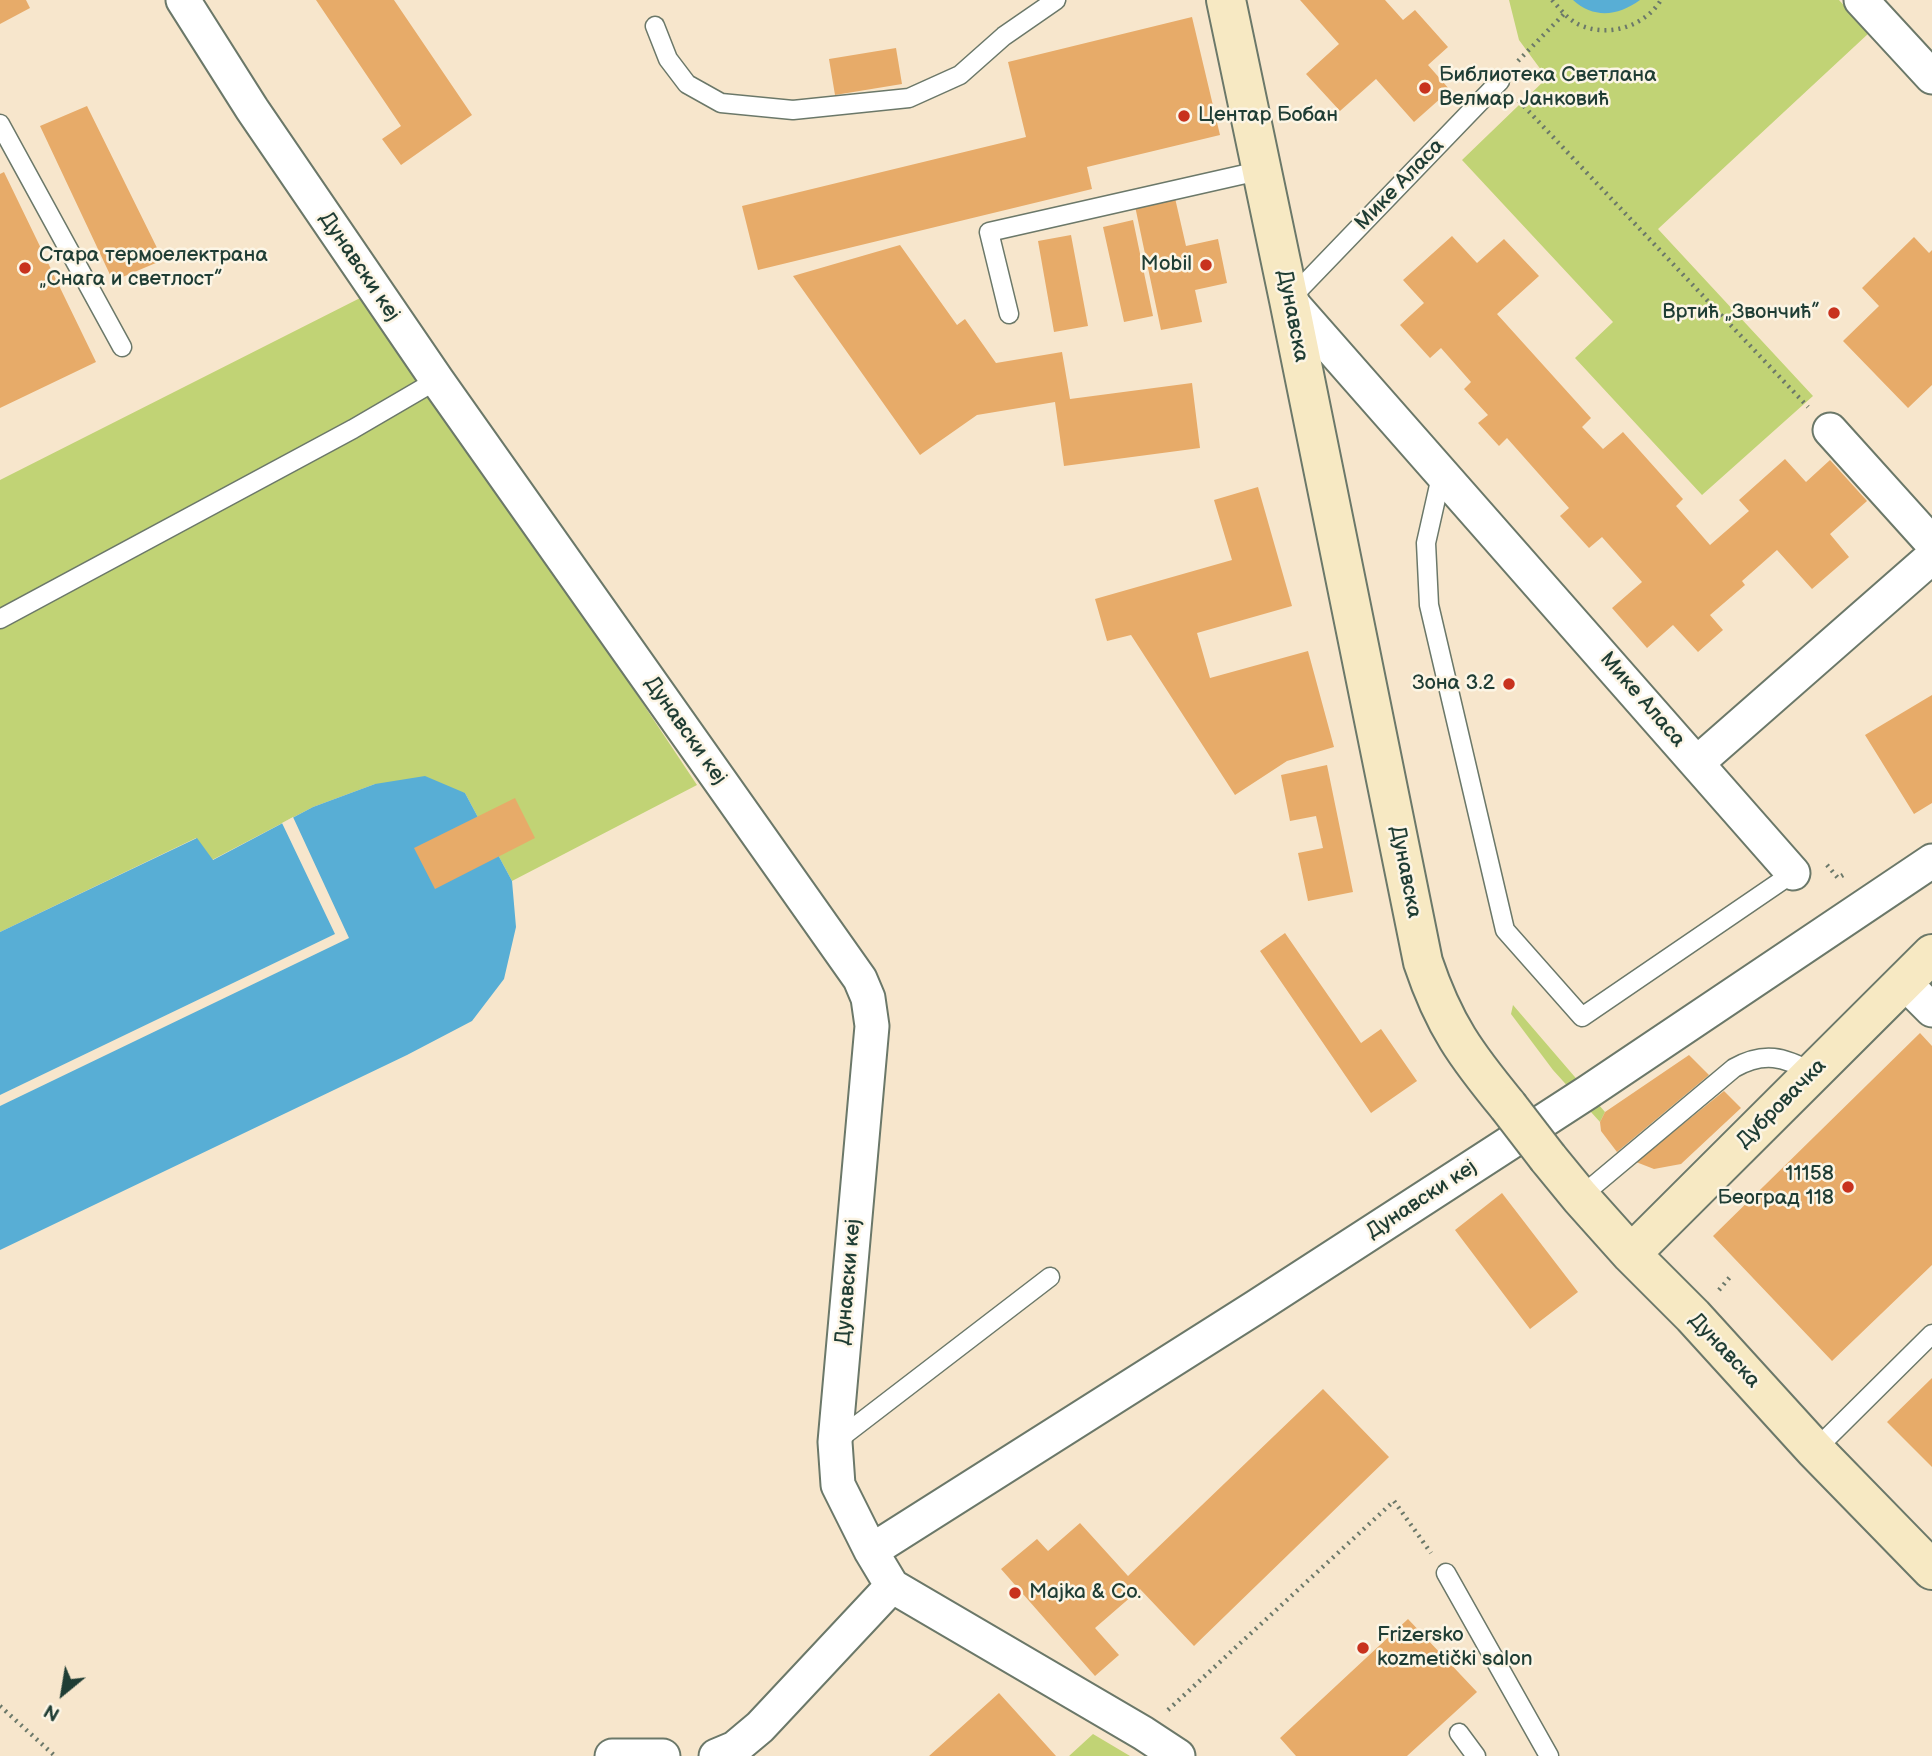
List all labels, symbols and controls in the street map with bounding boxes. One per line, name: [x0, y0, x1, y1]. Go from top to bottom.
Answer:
place label: Библиотека Светлана Велмар Јанковић: [1439, 63, 1657, 113]
marker: Библиотека Светлана Велмар Јанковић: [1417, 80, 1433, 96]
place label: Центар Бобан: [1198, 103, 1338, 129]
marker: Центар Бобан: [1176, 108, 1192, 124]
street label: Мике Аласа: [1350, 134, 1450, 236]
street label: Дунавски кеј: [313, 208, 405, 326]
place label: Стара термоелектрана „Снага и светлост”: [39, 243, 268, 293]
place label: Mobil: [1141, 252, 1192, 278]
marker: Mobil: [1198, 257, 1214, 273]
marker: Стара термоелектрана „Снага и светлост”: [17, 260, 33, 276]
street label: Дунавска: [1271, 268, 1313, 364]
place label: Вртић „Звончић”: [1662, 300, 1820, 326]
marker: Вртић „Звончић”: [1826, 305, 1842, 321]
street label: Мике Аласа: [1594, 647, 1690, 753]
place label: Зона 3.2: [1412, 671, 1495, 697]
street label: Дунавски кеј: [638, 672, 732, 790]
marker: Зона 3.2: [1501, 676, 1517, 692]
street label: Дунавска: [1384, 824, 1426, 920]
street label: Дубровачка: [1732, 1054, 1832, 1154]
street label: Дунавски кеј: [1362, 1155, 1482, 1245]
place label: 11158 Београд 118: [1717, 1162, 1834, 1212]
marker: 11158 Београд 118: [1840, 1179, 1856, 1195]
street label: Дунавски кеј: [831, 1218, 867, 1346]
street label: Дунавска: [1683, 1308, 1765, 1394]
place label: Majka & Co.: [1029, 1580, 1141, 1606]
marker: Majka & Co.: [1007, 1585, 1023, 1601]
place label: Frizersko kozmetički salon: [1377, 1623, 1533, 1673]
marker: Frizersko kozmetički salon: [1355, 1640, 1371, 1656]
north arrow: [28, 1658, 98, 1728]
text: N: [40, 1698, 64, 1725]

